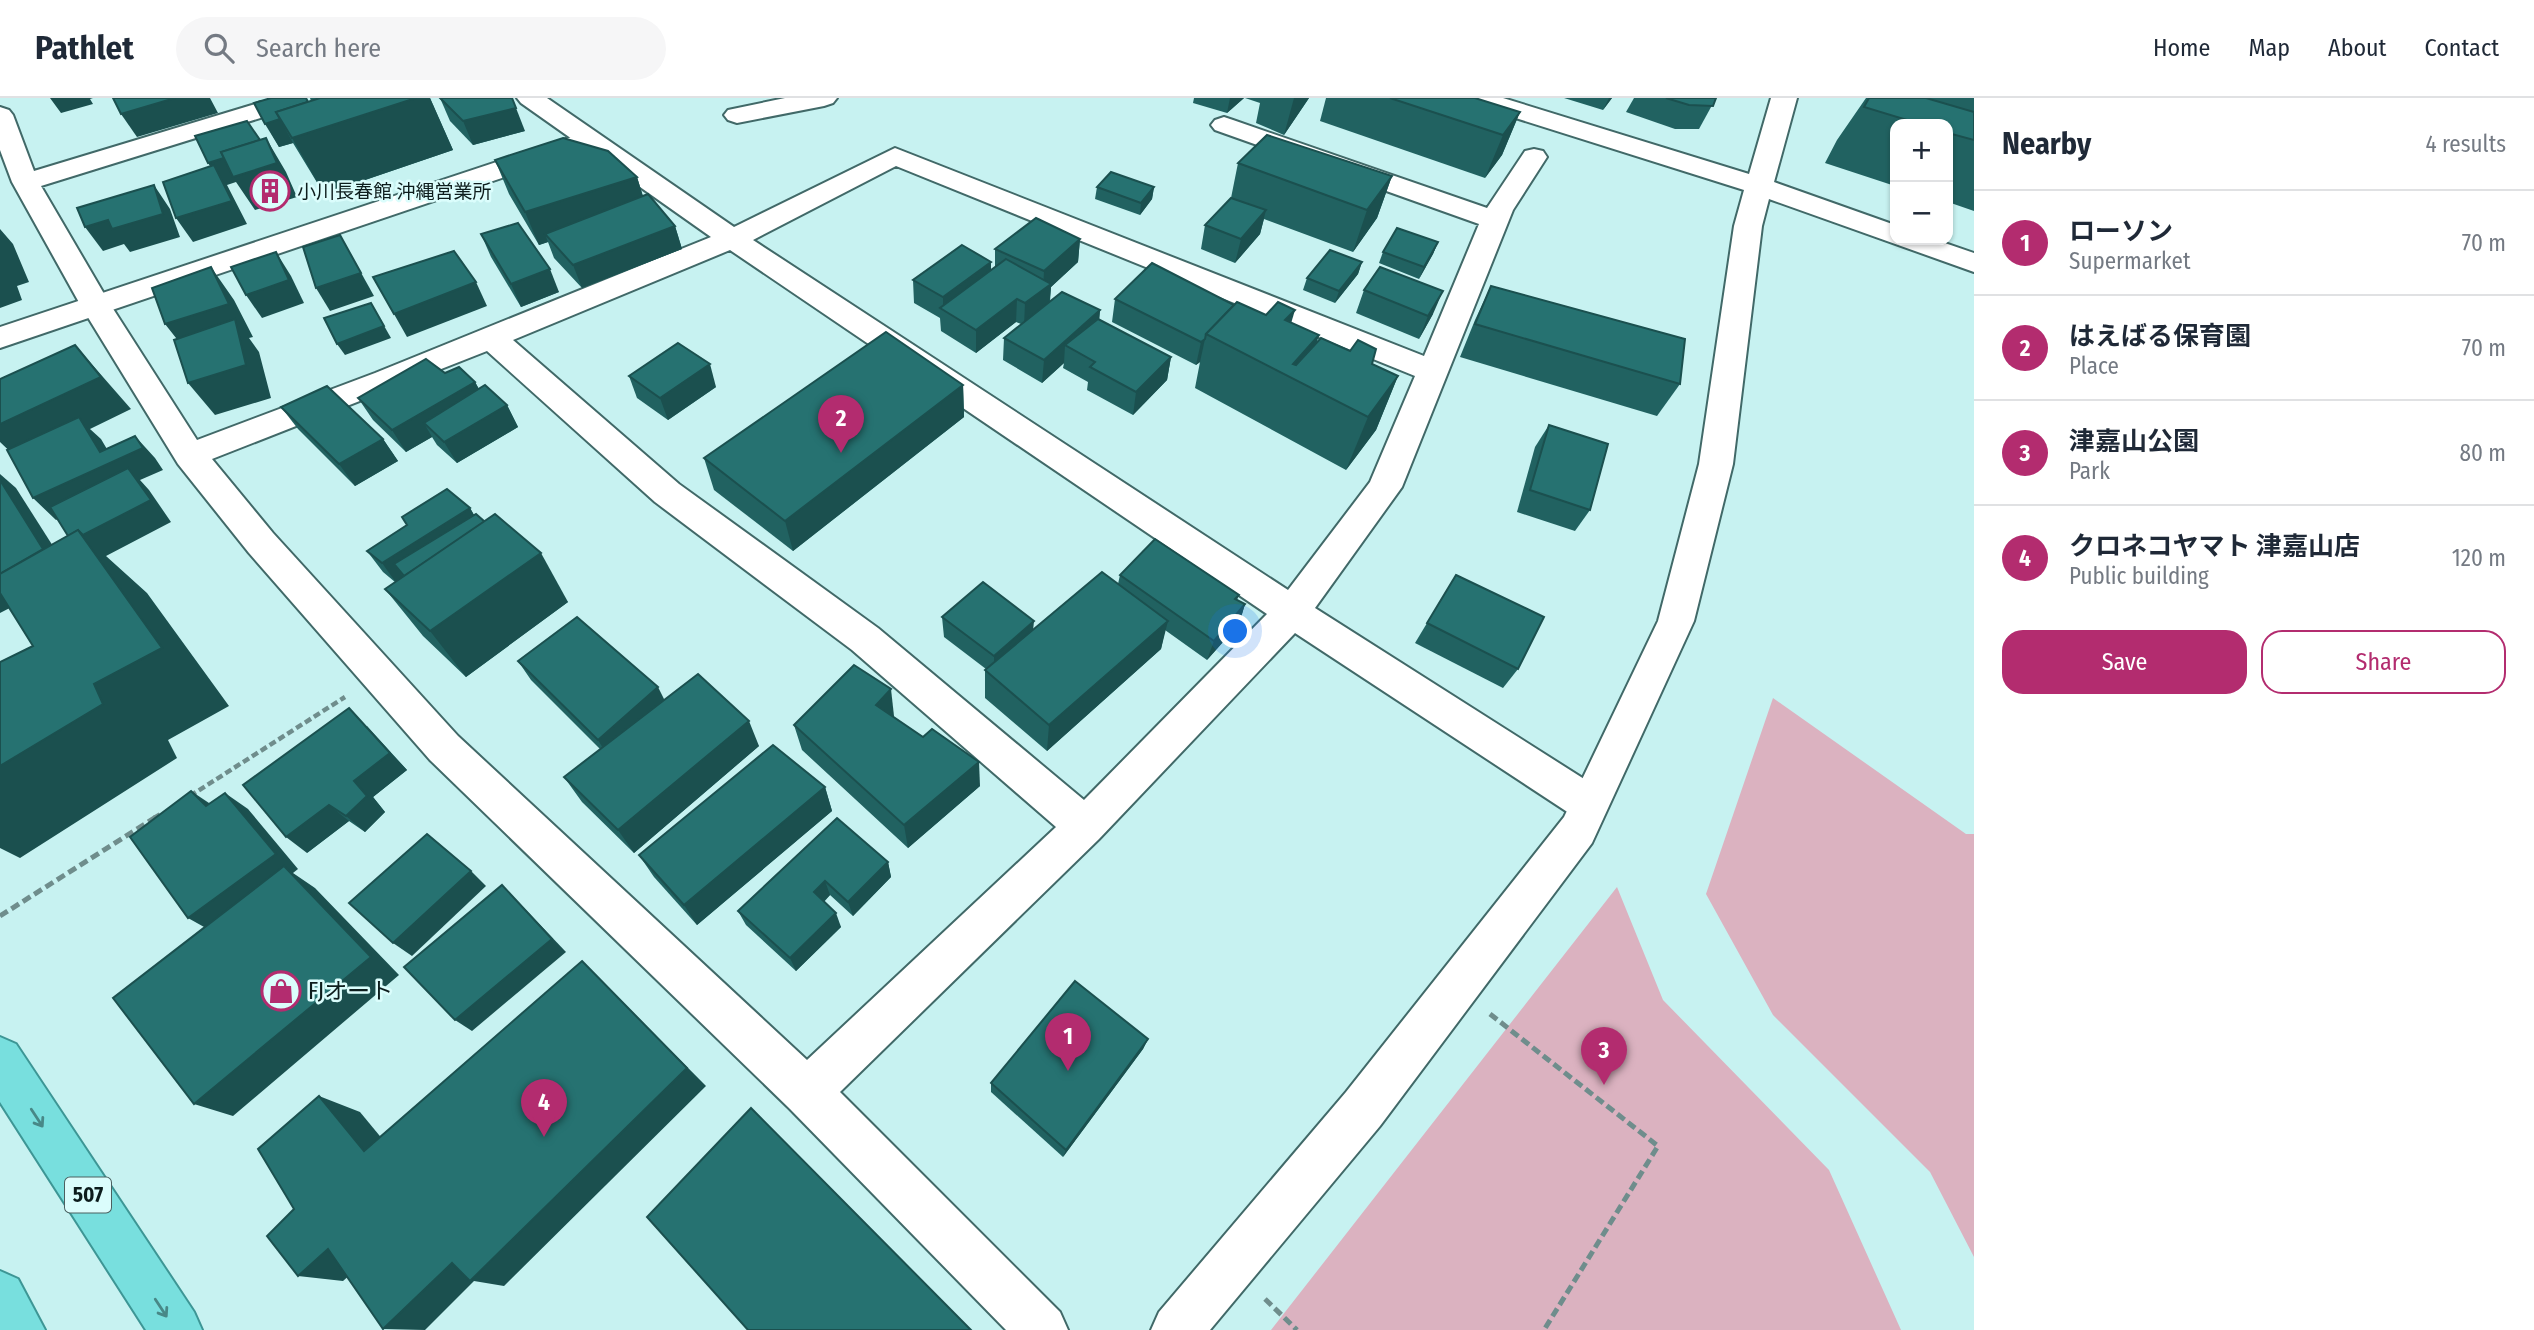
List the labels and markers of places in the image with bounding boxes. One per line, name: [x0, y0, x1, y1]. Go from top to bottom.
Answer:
building icon: 小川長春館 沖縄営業所: [249, 170, 291, 212]
place label: 小川長春館 沖縄営業所: [297, 180, 491, 203]
pin: 2: [818, 395, 864, 453]
shop icon: FJオート: [260, 970, 302, 1012]
place label: FJオート: [308, 977, 393, 1005]
pin: 1: [1045, 1013, 1091, 1071]
pin: 3: [1581, 1027, 1627, 1085]
pin: 4: [521, 1079, 567, 1137]

